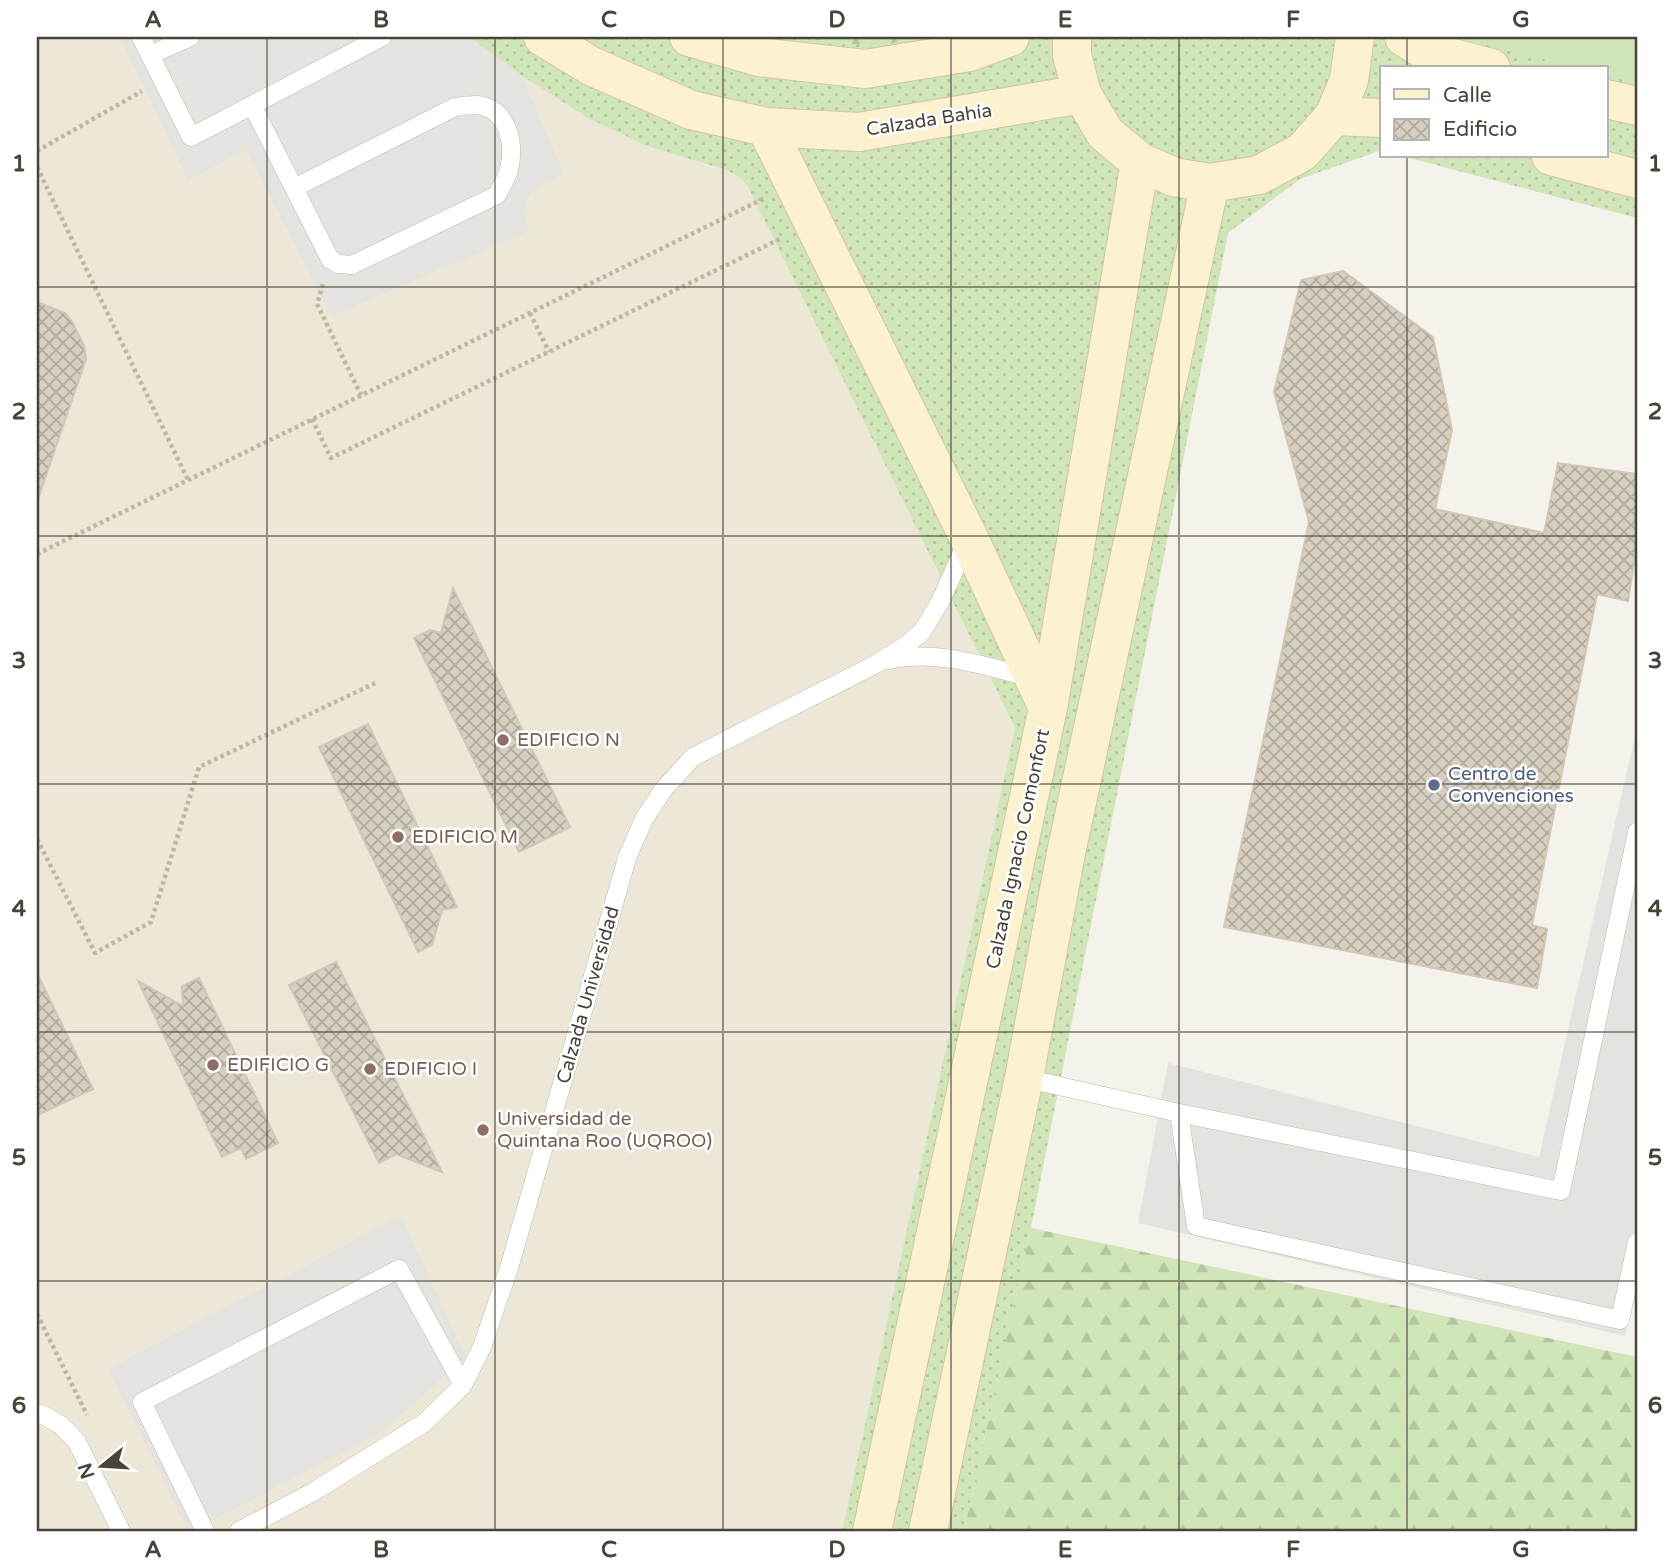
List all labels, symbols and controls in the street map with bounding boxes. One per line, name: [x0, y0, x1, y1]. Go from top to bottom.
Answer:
text: A: [144, 6, 162, 34]
text: B: [373, 6, 389, 34]
text: C: [601, 6, 617, 34]
text: D: [828, 6, 846, 34]
text: E: [1058, 6, 1072, 34]
text: F: [1286, 6, 1300, 34]
text: G: [1512, 6, 1530, 34]
legend: [1380, 66, 1608, 158]
text: Calle: [1443, 83, 1492, 108]
street label: Calzada Bahía: [864, 99, 994, 141]
text: Edificio: [1443, 117, 1517, 142]
text: 1: [12, 150, 26, 178]
text: 1: [1648, 150, 1662, 178]
text: 2: [12, 398, 26, 426]
text: 2: [1648, 398, 1662, 426]
text: 3: [12, 647, 26, 675]
text: 3: [1648, 647, 1662, 675]
street label: Calzada Ignacio Comonfort: [982, 727, 1054, 971]
place label: EDIFICIO N: [517, 729, 620, 751]
marker: EDIFICIO N: [495, 732, 511, 748]
place label: Centro de Convenciones: [1448, 763, 1574, 807]
marker: Centro de Convenciones: [1426, 777, 1442, 793]
place label: EDIFICIO M: [412, 826, 518, 848]
marker: EDIFICIO M: [390, 829, 406, 845]
text: 4: [12, 895, 27, 923]
text: 4: [1648, 895, 1663, 923]
street label: Calzada Universidad: [552, 904, 624, 1086]
place label: EDIFICIO G: [227, 1054, 329, 1076]
marker: EDIFICIO G: [205, 1057, 221, 1073]
place label: EDIFICIO I: [384, 1058, 477, 1080]
marker: EDIFICIO I: [362, 1061, 378, 1077]
place label: Universidad de Quintana Roo (UQROO): [497, 1108, 712, 1152]
marker: Universidad de Quintana Roo (UQROO): [475, 1122, 491, 1138]
text: 5: [12, 1144, 26, 1172]
text: 5: [1648, 1144, 1662, 1172]
text: 6: [12, 1392, 26, 1420]
text: 6: [1648, 1392, 1662, 1420]
north arrow: [66, 1432, 136, 1502]
text: N: [74, 1460, 100, 1482]
text: A: [144, 1536, 162, 1564]
text: B: [373, 1536, 389, 1564]
text: C: [601, 1536, 617, 1564]
text: D: [828, 1536, 846, 1564]
text: E: [1058, 1536, 1072, 1564]
text: F: [1286, 1536, 1300, 1564]
text: G: [1512, 1536, 1530, 1564]

